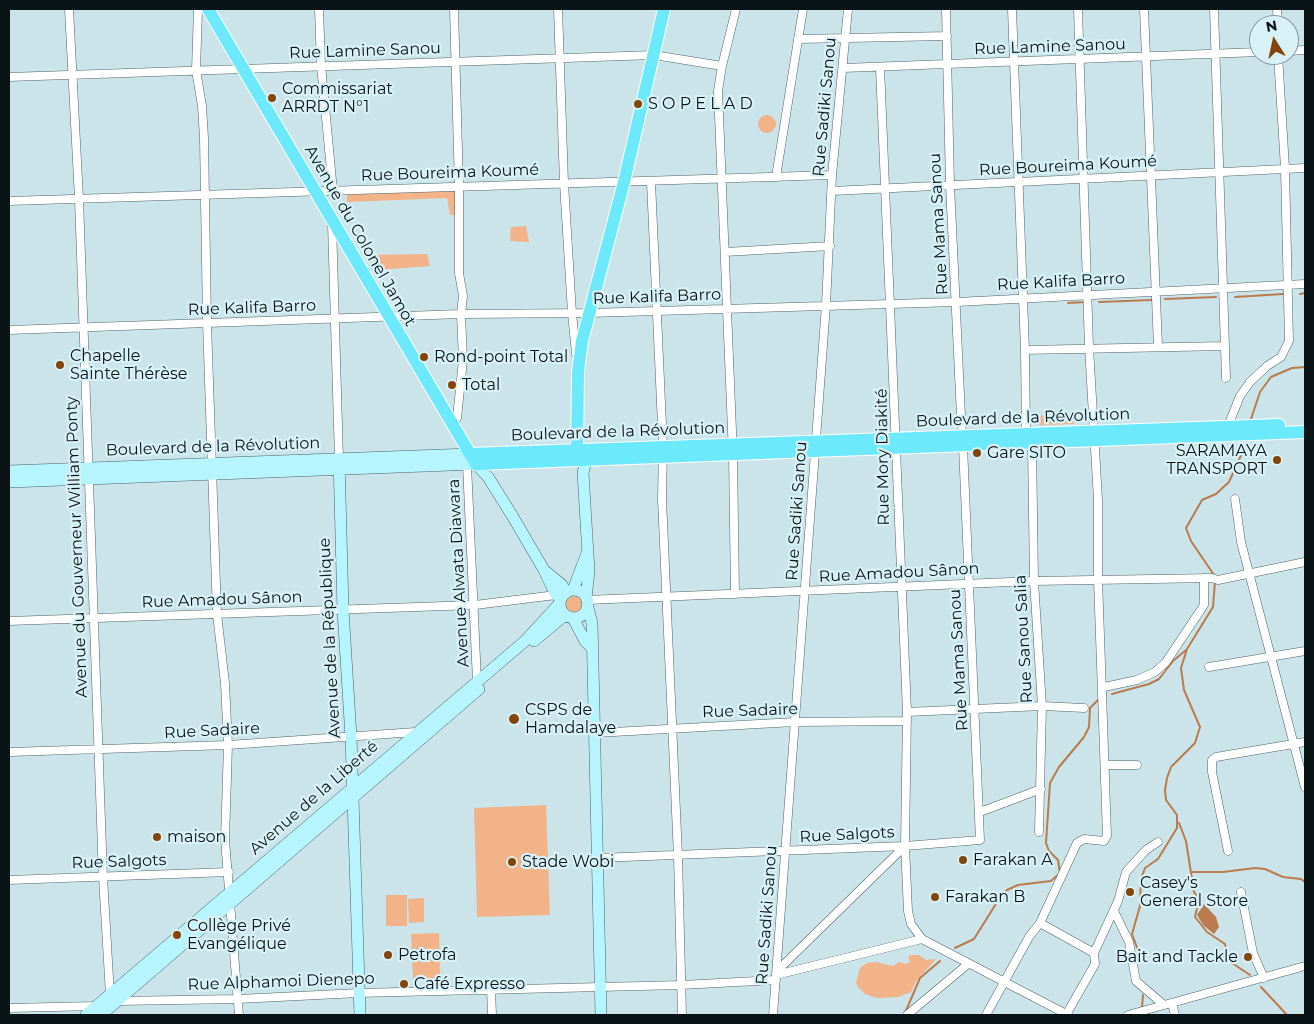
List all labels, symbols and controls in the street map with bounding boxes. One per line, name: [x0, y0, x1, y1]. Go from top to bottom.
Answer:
north arrow: [1249, 15, 1299, 65]
text: N: [1264, 16, 1279, 36]
street label: Rue Lamine Sanou: [974, 35, 1126, 59]
street label: Rue Sadiki Sanou: [809, 37, 841, 177]
street label: Rue Lamine Sanou: [289, 39, 441, 63]
place label: Commissariat ARRDT N°1: [282, 79, 393, 117]
marker: Commissariat ARRDT N°1: [266, 92, 278, 104]
place label: S O P E L A D: [648, 94, 753, 114]
marker: S O P E L A D: [632, 98, 644, 110]
street label: Avenue du Colonel Jamot: [300, 142, 420, 330]
street label: Rue Mama Sanou: [926, 152, 952, 296]
street label: Rue Boureima Koumé: [979, 152, 1157, 180]
street label: Rue Boureima Koumé: [361, 160, 539, 186]
street label: Rue Kalifa Barro: [996, 269, 1126, 295]
street label: Rue Kalifa Barro: [593, 285, 721, 309]
street label: Rue Kalifa Barro: [188, 296, 316, 320]
place label: Chapelle Sainte Thérèse: [70, 346, 187, 384]
place label: Rond-point Total: [434, 347, 568, 367]
marker: Rond-point Total: [418, 351, 430, 363]
marker: Chapelle Sainte Thérèse: [54, 359, 66, 371]
place label: Total: [462, 375, 500, 395]
marker: Total: [446, 379, 458, 391]
street label: Rue Mory Diakité: [872, 388, 894, 526]
street label: Avenue du Gouverneur William Ponty: [62, 396, 92, 698]
street label: Boulevard de la Révolution: [915, 405, 1131, 431]
street label: Boulevard de la Révolution: [510, 419, 726, 445]
street label: Boulevard de la Révolution: [105, 434, 321, 460]
street label: Rue Sadiki Sanou: [783, 441, 811, 581]
place label: SARAMAYA TRANSPORT: [1166, 441, 1267, 479]
place label: Gare SITO: [987, 443, 1066, 463]
marker: Gare SITO: [971, 447, 983, 459]
marker: SARAMAYA TRANSPORT: [1271, 454, 1283, 466]
street label: Avenue Alwata Diawara: [444, 478, 474, 668]
street label: Avenue de la République: [315, 537, 345, 739]
street label: Rue Amadou Sânon: [818, 559, 980, 587]
street label: Rue Sanou Salia: [1011, 574, 1037, 704]
street label: Rue Amadou Sânon: [141, 588, 303, 612]
street label: Rue Mama Sanou: [946, 588, 972, 732]
place label: CSPS de Hamdalaye: [525, 700, 616, 738]
street label: Rue Sadaire: [702, 700, 798, 722]
marker: CSPS de Hamdalaye: [507, 712, 521, 726]
street label: Rue Sadaire: [164, 719, 260, 743]
street label: Avenue de la Liberté: [246, 737, 382, 859]
street label: Rue Salgots: [799, 823, 895, 847]
place label: maison: [167, 827, 226, 847]
marker: maison: [151, 831, 163, 843]
street label: Rue Sadiki Sanou: [753, 845, 781, 985]
place label: Farakan A: [973, 850, 1053, 870]
street label: Rue Salgots: [71, 851, 167, 873]
place label: Stade Wobi: [522, 852, 614, 872]
marker: Farakan A: [957, 854, 969, 866]
marker: Stade Wobi: [506, 856, 518, 868]
place label: Casey's General Store: [1140, 873, 1248, 911]
marker: Casey's General Store: [1124, 886, 1136, 898]
place label: Farakan B: [945, 887, 1025, 907]
marker: Farakan B: [929, 891, 941, 903]
place label: Collège Privé Evangélique: [187, 916, 291, 954]
marker: Collège Privé Evangélique: [171, 929, 183, 941]
place label: Petrofa: [398, 945, 456, 965]
place label: Bait and Tackle: [1116, 947, 1238, 967]
marker: Petrofa: [382, 949, 394, 961]
marker: Bait and Tackle: [1242, 951, 1254, 963]
street label: Rue Alphamoi Dienepo: [187, 969, 375, 995]
place label: Café Expresso: [414, 974, 525, 994]
marker: Café Expresso: [398, 978, 410, 990]

